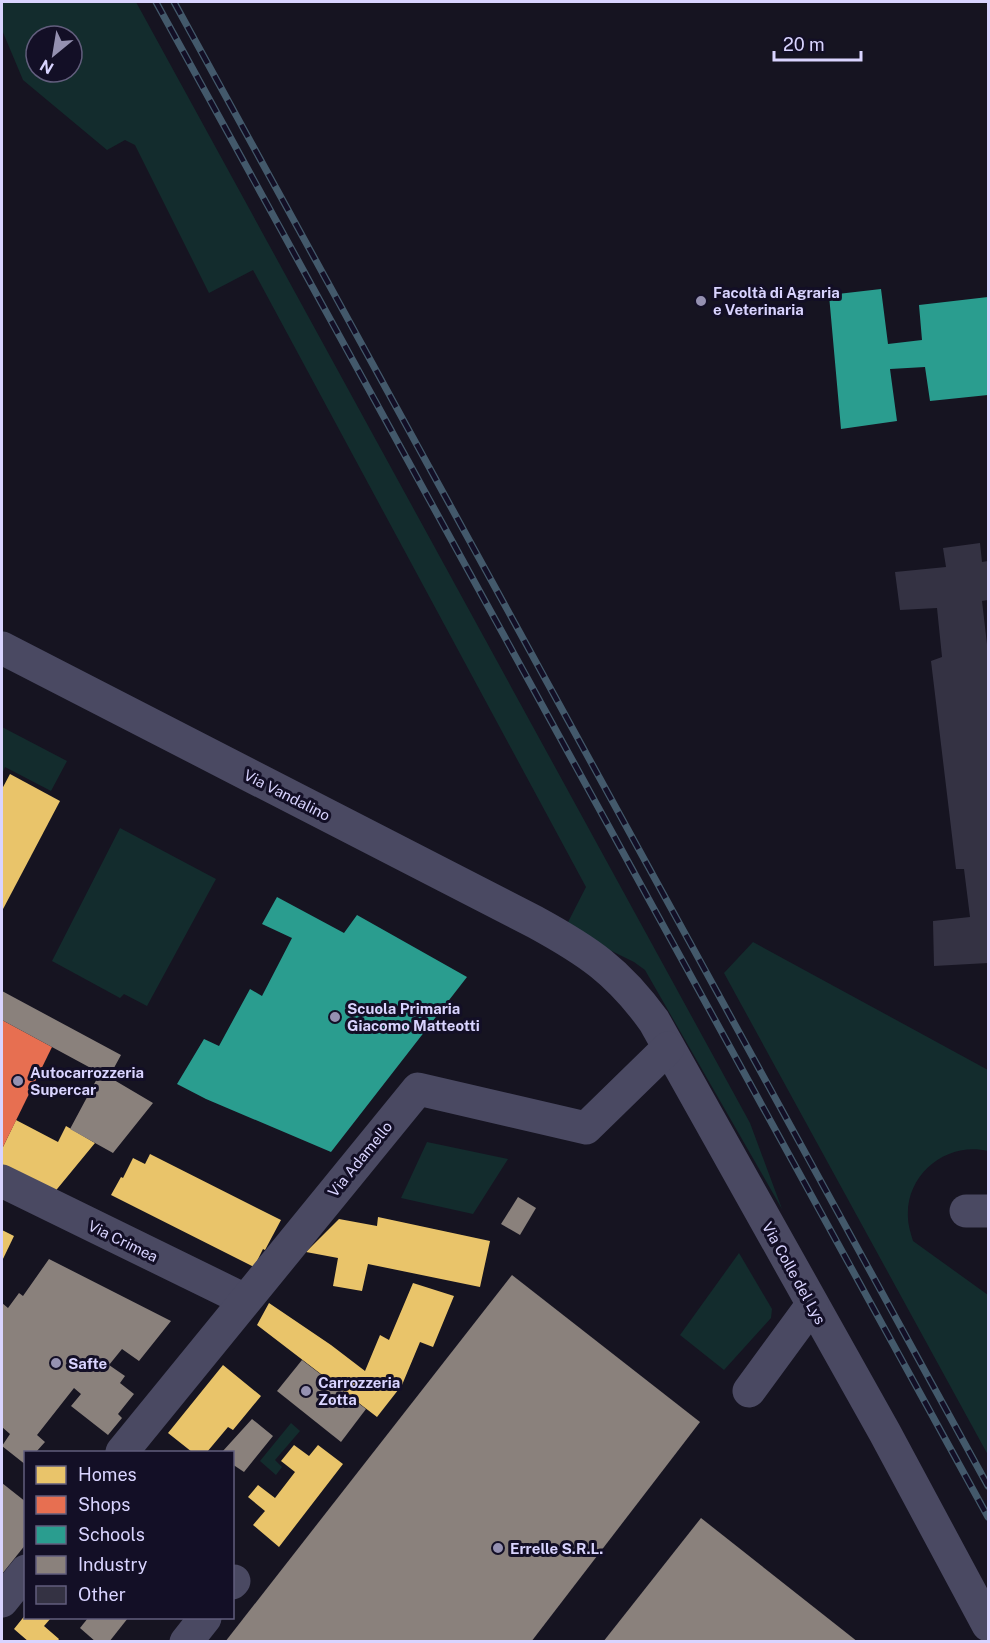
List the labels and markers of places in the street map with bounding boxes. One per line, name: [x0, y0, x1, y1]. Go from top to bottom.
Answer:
place label: Facoltà di Agraria e Veterinaria: [713, 284, 840, 318]
marker: Facoltà di Agraria e Veterinaria: [694, 294, 708, 308]
place label: Scuola Primaria Giacomo Matteotti: [347, 1000, 480, 1034]
marker: Scuola Primaria Giacomo Matteotti: [328, 1010, 342, 1024]
place label: Autocarrozzeria Supercar: [30, 1064, 144, 1098]
marker: Autocarrozzeria Supercar: [11, 1074, 25, 1088]
place label: Safte: [68, 1355, 107, 1372]
marker: Safte: [49, 1356, 63, 1370]
place label: Carrozzeria Zotta: [318, 1374, 400, 1408]
marker: Carrozzeria Zotta: [299, 1384, 313, 1398]
place label: Errelle S.R.L.: [510, 1540, 603, 1557]
marker: Errelle S.R.L.: [491, 1541, 505, 1555]

